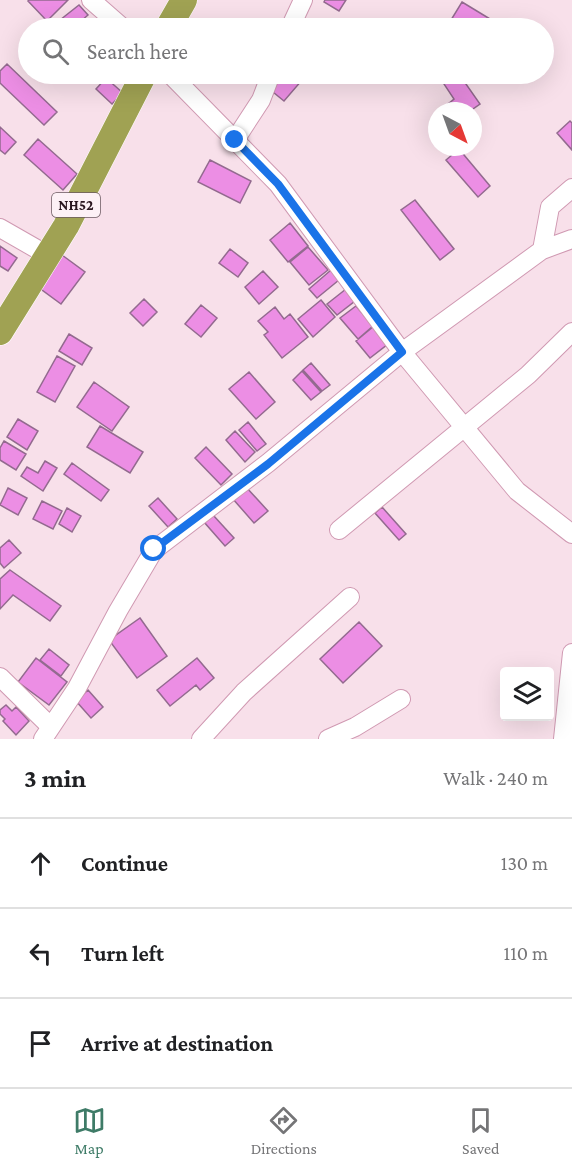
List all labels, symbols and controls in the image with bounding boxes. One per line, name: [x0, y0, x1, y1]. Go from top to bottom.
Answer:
search box: [18, 18, 554, 84]
icon: search: [39, 35, 72, 68]
text: Search here: [87, 39, 188, 64]
north arrow: [428, 102, 482, 156]
route end: [221, 126, 247, 152]
road number: NH52: [52, 193, 100, 217]
route start: [140, 535, 166, 561]
map controls: [500, 667, 554, 721]
button: layers: [500, 667, 554, 721]
text: 3 min: [24, 764, 86, 793]
text: Walk · 240 m: [443, 767, 548, 789]
icon: ahead: [24, 847, 57, 880]
text: Continue: [81, 851, 168, 876]
text: 130 m: [501, 852, 548, 874]
icon: left: [24, 937, 57, 970]
text: Turn left: [81, 941, 164, 966]
text: 110 m: [504, 942, 548, 964]
icon: arrive: [24, 1027, 57, 1060]
text: Arrive at destination: [81, 1031, 273, 1056]
tab: Map: [73, 1104, 106, 1157]
tab: Directions: [251, 1104, 317, 1157]
tab: Saved: [462, 1104, 499, 1157]

